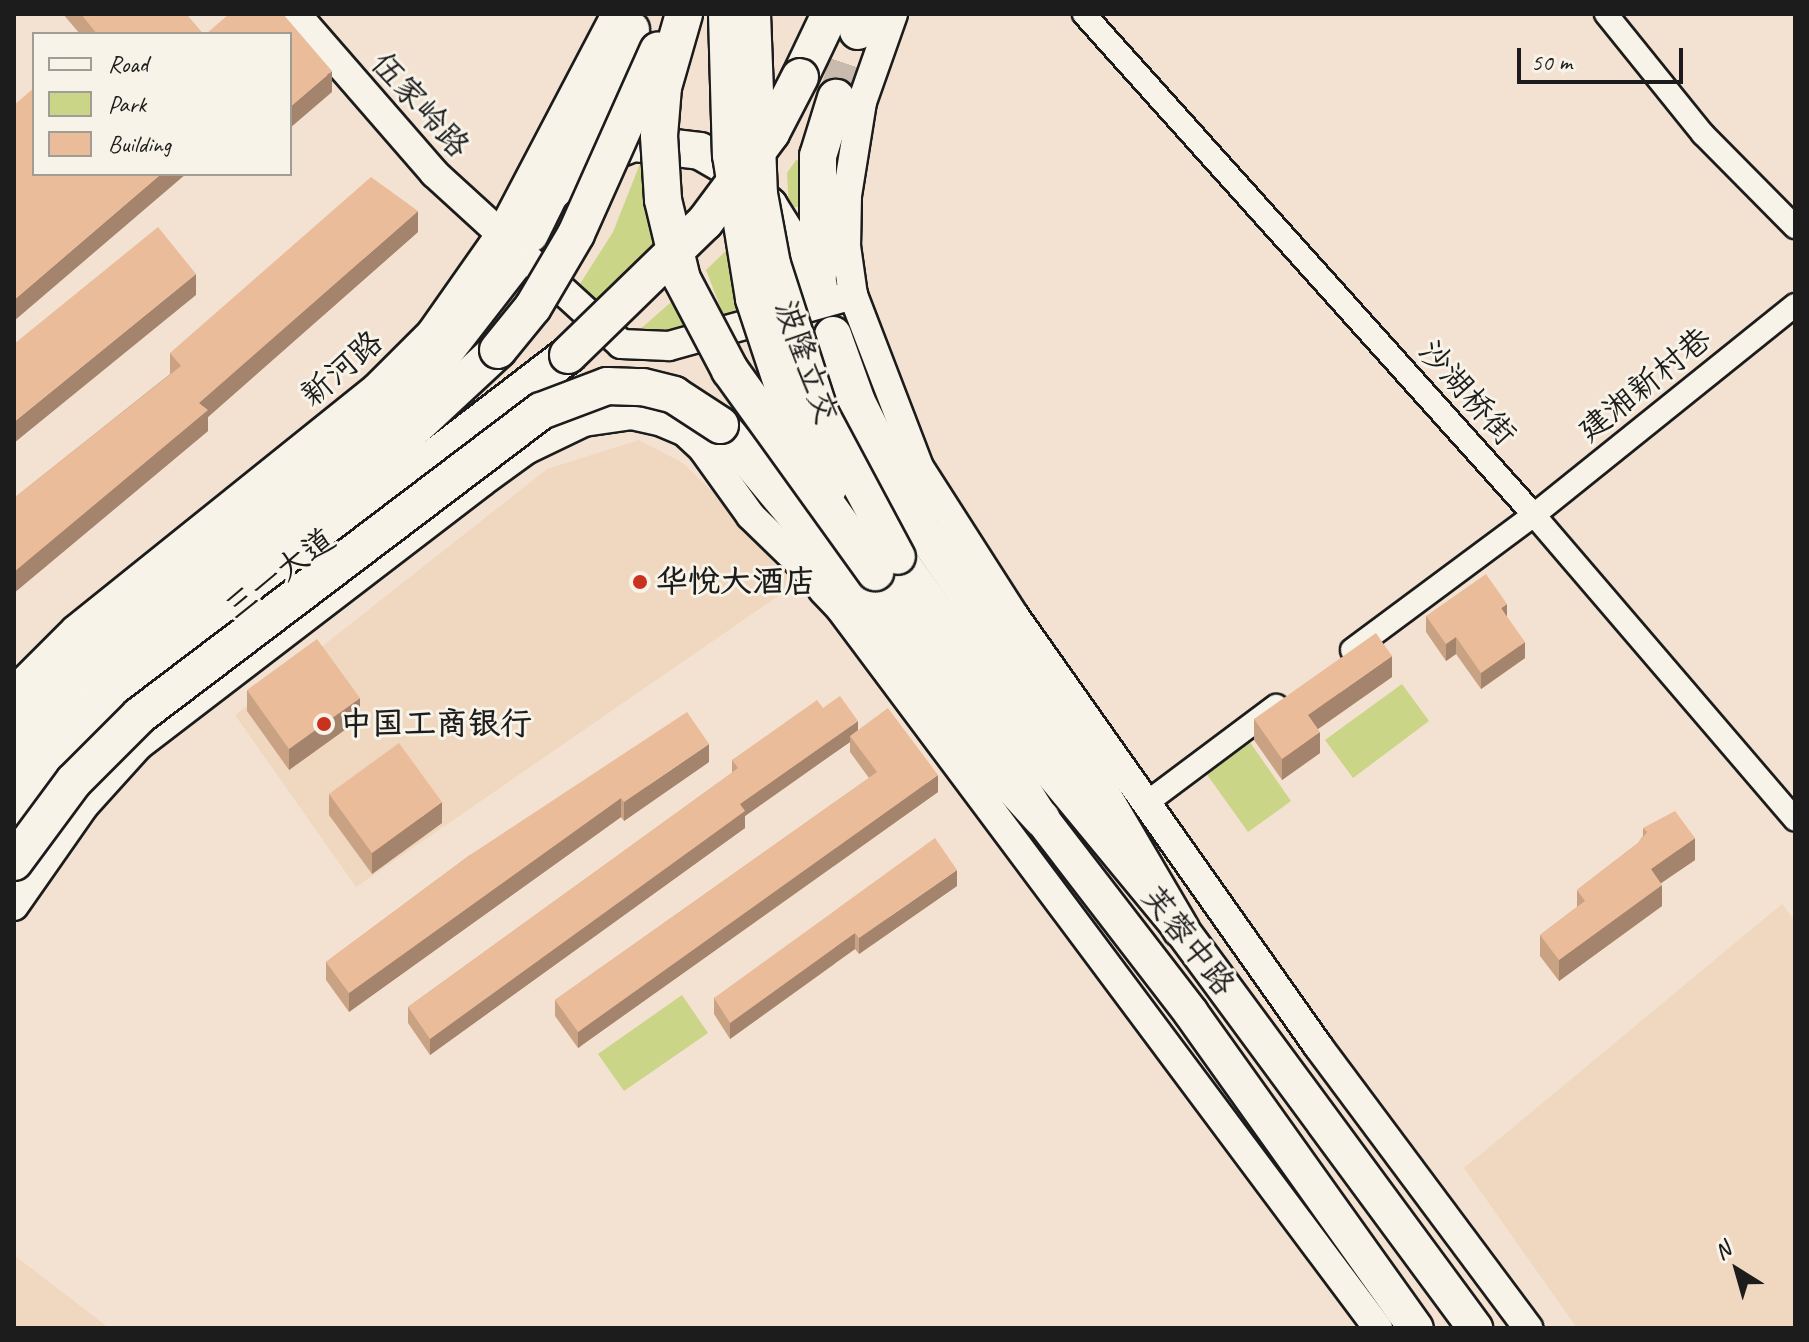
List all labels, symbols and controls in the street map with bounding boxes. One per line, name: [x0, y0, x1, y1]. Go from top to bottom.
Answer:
legend: [32, 32, 292, 176]
scale bar: [1521, 32, 1687, 82]
street label: 伍家岭路: [363, 45, 477, 165]
text: 50 m: [1531, 47, 1572, 77]
text: Road: [108, 49, 148, 79]
text: Park: [108, 89, 146, 119]
text: Building: [108, 129, 171, 159]
street label: 波隆立交: [766, 295, 846, 429]
street label: 建湘新村巷: [1571, 320, 1719, 450]
street label: 新河路: [293, 323, 391, 415]
street label: 沙湖桥街: [1410, 333, 1524, 453]
street label: 三一大道: [217, 520, 343, 628]
place label: 华悦大酒店: [656, 563, 816, 601]
marker: 华悦大酒店: [631, 573, 649, 591]
place label: 中国工商银行: [340, 705, 532, 743]
marker: 中国工商银行: [315, 715, 333, 733]
street label: 芙蓉中路: [1133, 879, 1243, 1003]
north arrow: [1697, 1230, 1777, 1310]
text: N: [1709, 1236, 1736, 1266]

